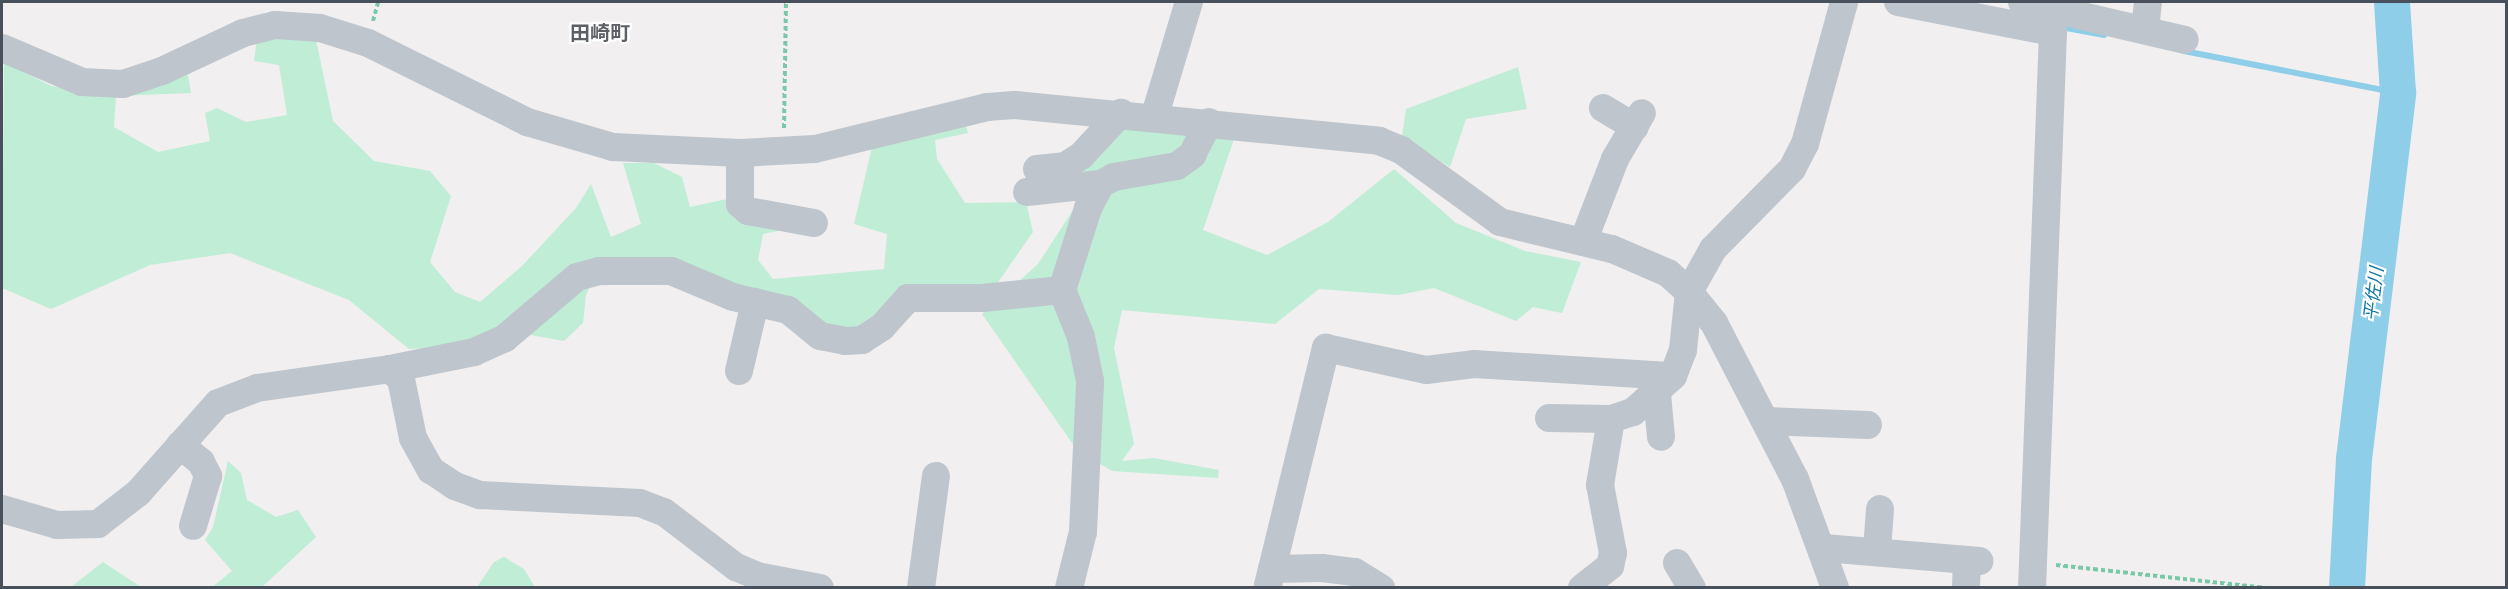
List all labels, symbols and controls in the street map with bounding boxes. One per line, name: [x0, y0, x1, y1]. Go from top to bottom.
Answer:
district label: 田崎町: [570, 21, 630, 45]
water label: 平佐川: [2360, 266, 2388, 322]

